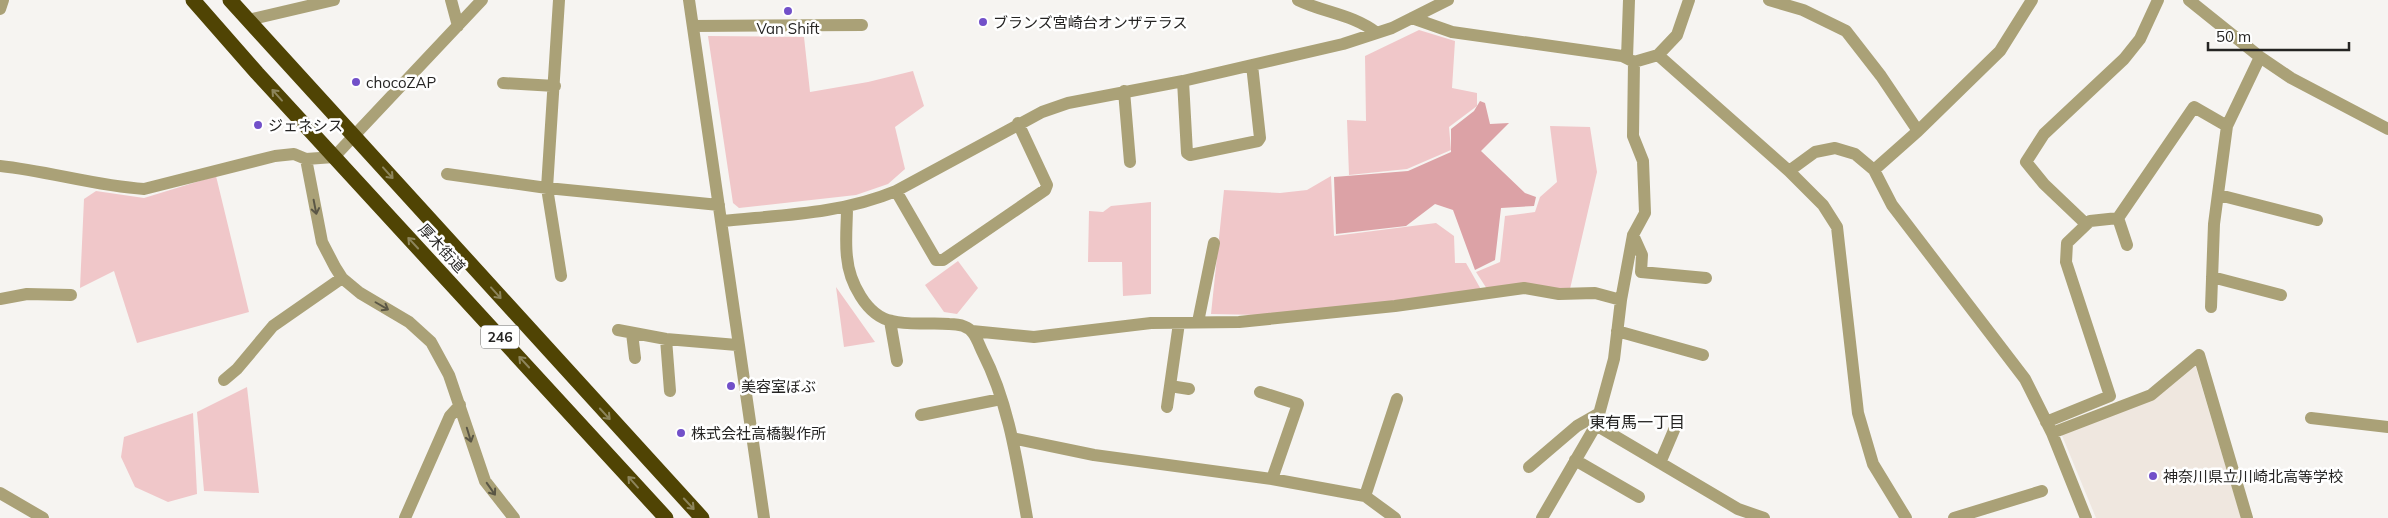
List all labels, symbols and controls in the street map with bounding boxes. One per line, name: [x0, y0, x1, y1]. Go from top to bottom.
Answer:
marker: Van Shift: [782, 5, 794, 17]
place label: ブランズ宮崎台オンザテラス: [993, 13, 1187, 32]
marker: ブランズ宮崎台オンザテラス: [977, 16, 989, 28]
place label: Van Shift: [757, 19, 819, 38]
scale bar: [2208, 20, 2349, 52]
text: 50 m: [2216, 27, 2251, 46]
place label: chocoZAP: [366, 73, 436, 92]
marker: chocoZAP: [350, 76, 362, 88]
one-way arrow: [271, 89, 283, 102]
place label: ジェネシス: [268, 116, 343, 135]
marker: ジェネシス: [252, 119, 264, 131]
one-way arrow: [382, 166, 394, 179]
one-way arrow: [311, 199, 320, 215]
street label: 厚木街道: [415, 220, 469, 276]
one-way arrow: [407, 237, 419, 249]
one-way arrow: [491, 287, 502, 300]
one-way arrow: [374, 302, 389, 312]
road number: 246: [481, 326, 519, 348]
one-way arrow: [518, 356, 530, 368]
place label: 美容室ぼぶ: [741, 377, 816, 396]
marker: 美容室ぼぶ: [725, 380, 737, 392]
one-way arrow: [600, 407, 611, 420]
district label: 東有馬一丁目: [1589, 412, 1685, 432]
place label: 株式会社高橋製作所: [691, 424, 826, 443]
one-way arrow: [465, 427, 475, 443]
marker: 株式会社高橋製作所: [675, 427, 687, 439]
place label: 神奈川県立川崎北高等学校: [2163, 467, 2343, 486]
marker: 神奈川県立川崎北高等学校: [2147, 470, 2159, 482]
one-way arrow: [627, 475, 639, 488]
one-way arrow: [486, 482, 496, 496]
one-way arrow: [683, 498, 695, 511]

